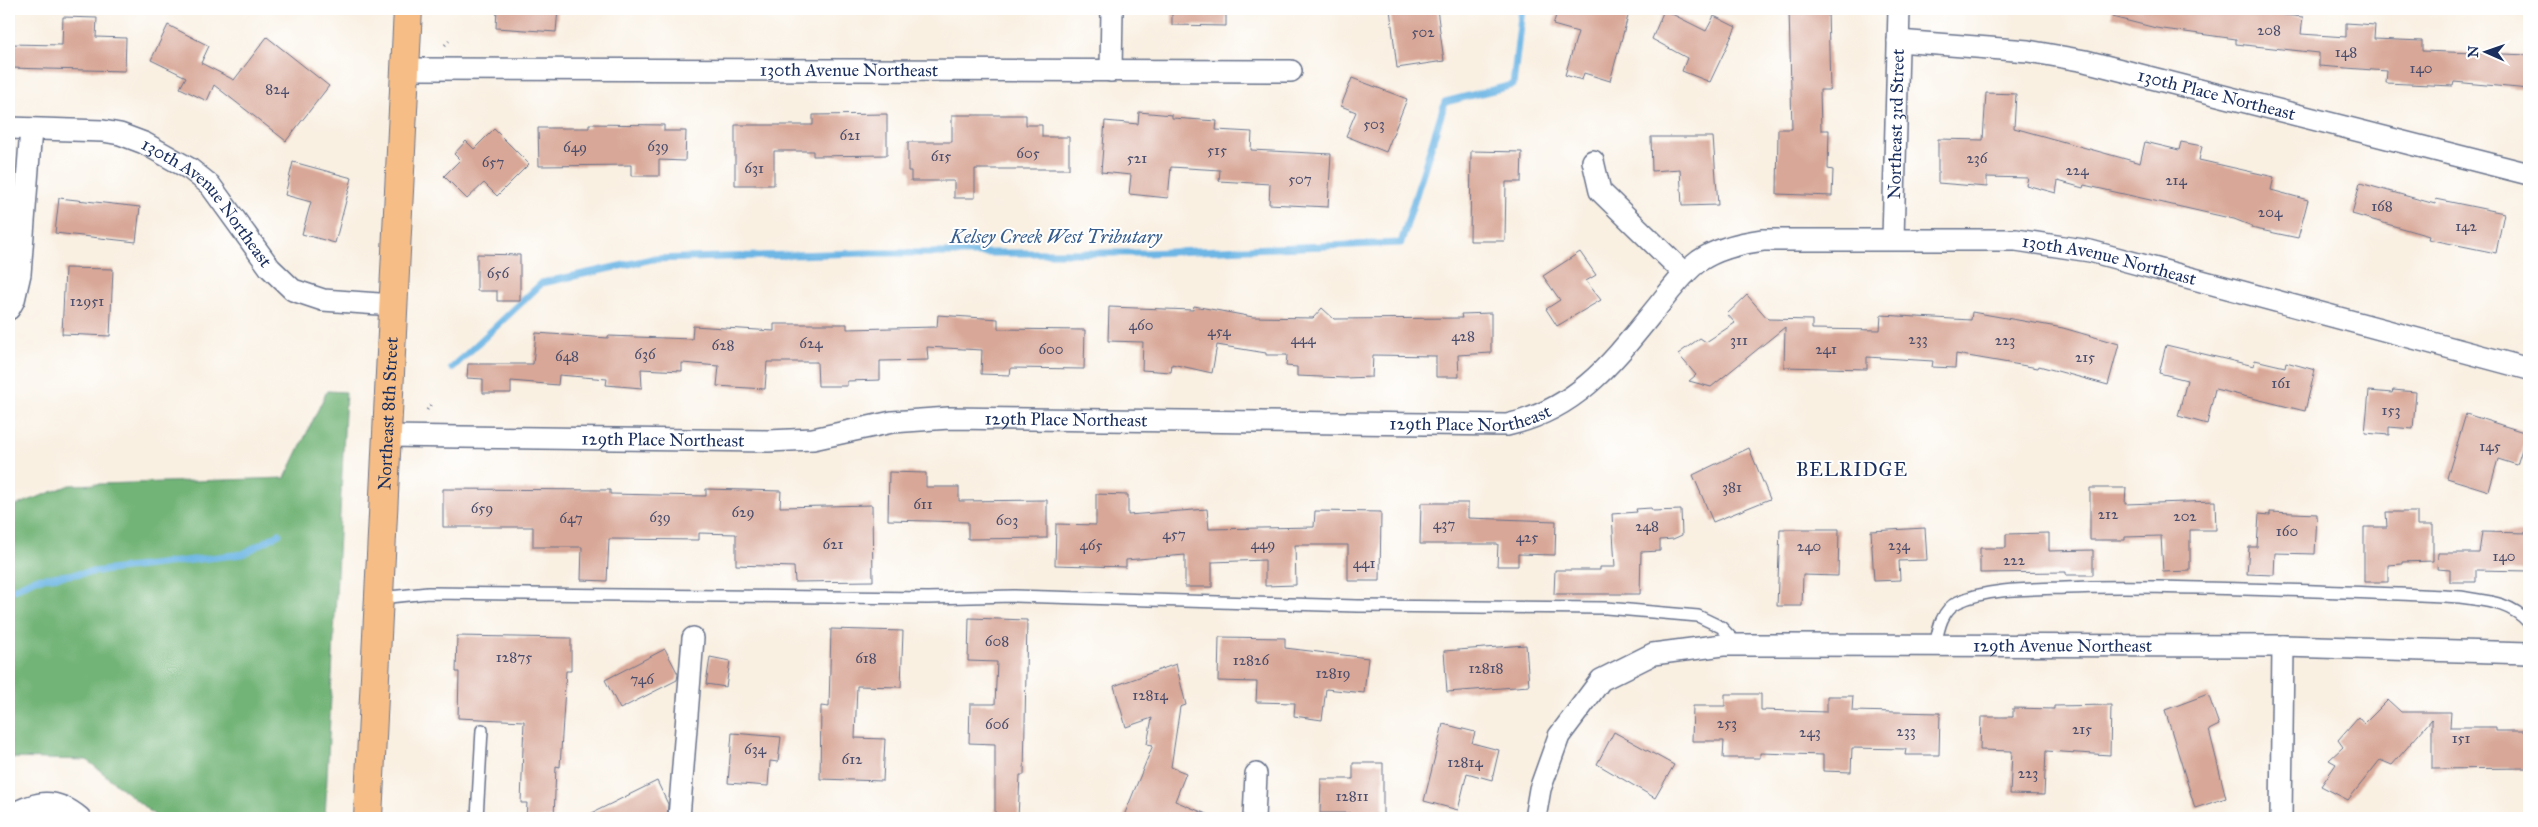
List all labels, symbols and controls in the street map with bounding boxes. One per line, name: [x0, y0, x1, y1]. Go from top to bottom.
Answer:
house number: 208: [2257, 21, 2281, 39]
house number: 502: [1411, 23, 1435, 41]
north arrow: [2460, 28, 2510, 78]
house number: 148: [2335, 43, 2357, 61]
text: N: [2465, 45, 2482, 58]
street label: Northeast 3rd Street: [1883, 48, 1909, 200]
street label: 130th Avenue Northeast: [760, 59, 939, 81]
house number: 140: [2409, 59, 2433, 77]
street label: 130th Place Northeast: [2135, 64, 2298, 125]
house number: 824: [265, 80, 290, 98]
house number: 503: [1363, 115, 1385, 133]
house number: 621: [839, 126, 861, 144]
street label: 130th Avenue Northeast: [138, 133, 277, 272]
house number: 639: [647, 137, 669, 155]
house number: 649: [563, 138, 587, 156]
house number: 515: [1207, 141, 1227, 159]
house number: 605: [1016, 144, 1040, 162]
house number: 615: [931, 147, 951, 165]
house number: 521: [1127, 149, 1147, 167]
house number: 236: [1966, 149, 1989, 167]
house number: 657: [482, 153, 504, 171]
house number: 631: [744, 159, 764, 177]
house number: 224: [2065, 161, 2089, 179]
house number: 507: [1288, 170, 1312, 188]
house number: 214: [2165, 171, 2187, 189]
house number: 168: [2371, 197, 2393, 215]
house number: 204: [2258, 203, 2283, 221]
house number: 142: [2455, 217, 2477, 235]
water label: Kelsey Creek West Tributary: [949, 225, 1163, 248]
street label: 130th Avenue Northeast: [2020, 230, 2199, 290]
house number: 656: [487, 264, 510, 282]
house number: 12951: [70, 292, 104, 310]
house number: 460: [1129, 316, 1153, 334]
house number: 454: [1207, 322, 1231, 340]
house number: 428: [1451, 327, 1475, 345]
house number: 444: [1290, 330, 1316, 348]
house number: 233: [1908, 330, 1928, 348]
house number: 311: [1730, 331, 1748, 349]
house number: 223: [1995, 331, 2015, 349]
house number: 624: [799, 334, 823, 352]
street label: Northeast 8th Street: [373, 336, 403, 491]
house number: 628: [711, 336, 735, 354]
house number: 600: [1038, 340, 1064, 358]
house number: 241: [1815, 340, 1837, 358]
house number: 636: [634, 345, 657, 363]
house number: 648: [555, 347, 579, 365]
house number: 215: [2075, 348, 2095, 366]
house number: 161: [2271, 374, 2291, 392]
street label: 129th Place Northeast: [1389, 400, 1555, 436]
house number: 153: [2382, 401, 2400, 419]
street label: 129th Place Northeast: [984, 407, 1148, 431]
street label: 129th Place Northeast: [581, 428, 745, 452]
house number: 145: [2479, 437, 2501, 455]
district label: BELRIDGE: [1796, 458, 1908, 481]
house number: 381: [1722, 478, 1742, 496]
house number: 611: [913, 495, 933, 513]
house number: 659: [471, 499, 493, 517]
house number: 629: [731, 503, 755, 521]
house number: 212: [2098, 505, 2119, 523]
house number: 202: [2173, 507, 2197, 525]
house number: 639: [649, 508, 671, 526]
house number: 647: [559, 509, 583, 527]
house number: 603: [996, 511, 1018, 529]
house number: 437: [1433, 515, 1455, 533]
house number: 248: [1635, 517, 1659, 535]
house number: 160: [2276, 522, 2298, 540]
house number: 457: [1162, 525, 1186, 543]
house number: 425: [1516, 528, 1538, 546]
house number: 621: [822, 535, 844, 553]
house number: 449: [1251, 535, 1275, 553]
house number: 465: [1079, 536, 1103, 554]
house number: 234: [1888, 536, 1911, 554]
house number: 240: [1797, 537, 1821, 555]
house number: 140: [2492, 547, 2516, 565]
house number: 222: [2003, 551, 2026, 569]
house number: 441: [1353, 554, 1375, 572]
house number: 608: [985, 632, 1009, 650]
street label: 129th Avenue Northeast: [1973, 634, 2153, 657]
house number: 12875: [496, 648, 532, 666]
house number: 618: [855, 649, 877, 667]
house number: 12826: [1233, 651, 1271, 669]
house number: 12818: [1468, 659, 1504, 677]
house number: 12819: [1315, 664, 1351, 682]
house number: 746: [630, 670, 655, 688]
house number: 12814: [1132, 686, 1168, 704]
house number: 253: [1717, 714, 1737, 732]
house number: 606: [985, 715, 1010, 733]
house number: 215: [2072, 720, 2092, 738]
house number: 233: [1896, 722, 1916, 740]
house number: 243: [1799, 723, 1821, 741]
house number: 151: [2452, 729, 2470, 747]
house number: 634: [744, 740, 767, 758]
house number: 612: [842, 750, 863, 768]
house number: 12814: [1447, 753, 1483, 771]
house number: 223: [2018, 764, 2038, 782]
house number: 12811: [1335, 787, 1369, 805]

